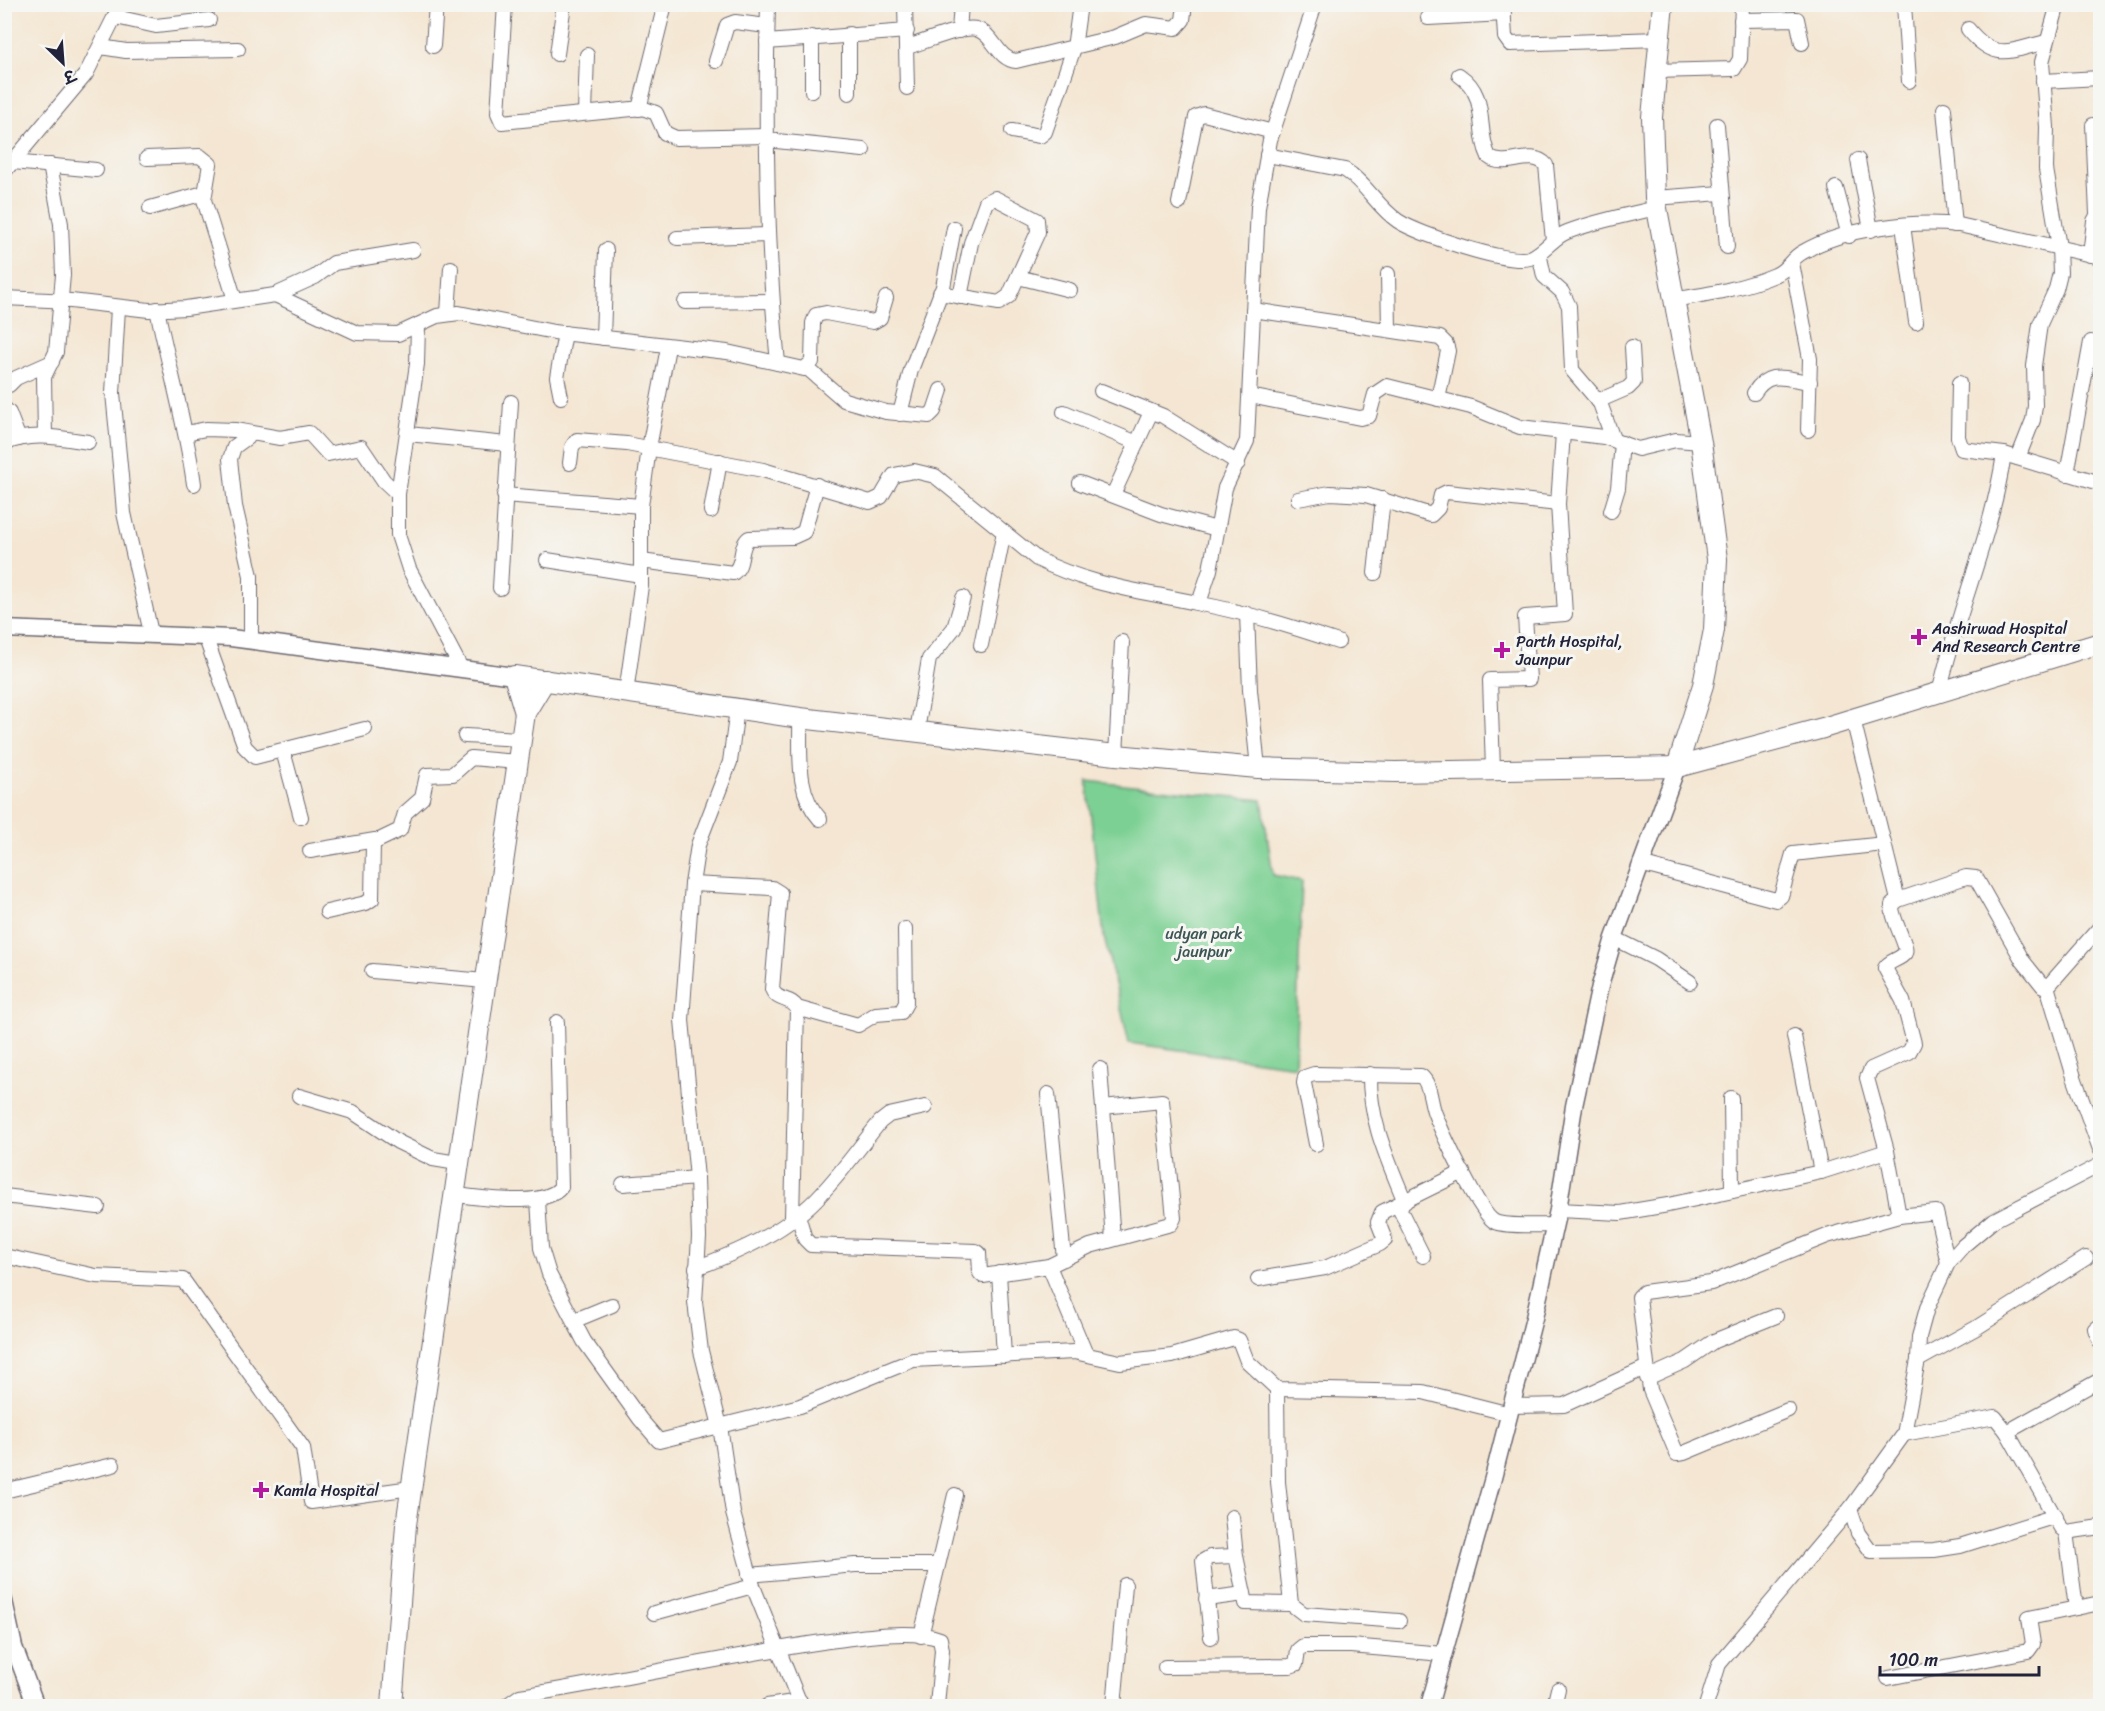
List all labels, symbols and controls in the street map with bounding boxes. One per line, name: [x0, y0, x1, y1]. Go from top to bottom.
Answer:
north arrow: [33, 33, 93, 93]
text: उ: [57, 60, 82, 92]
place label: Aashirwad Hospital And Research Centre: [1931, 614, 2080, 661]
place label: Parth Hospital, Jaunpur: [1515, 627, 1623, 674]
marker: Aashirwad Hospital And Research Centre: [1910, 628, 1928, 646]
marker: Parth Hospital, Jaunpur: [1493, 641, 1511, 659]
park label: udyan park jaunpur: [1165, 919, 1243, 966]
place label: Kamla Hospital: [274, 1476, 379, 1505]
marker: Kamla Hospital: [252, 1481, 270, 1499]
scale bar: [1880, 1639, 2039, 1677]
text: 100 m: [1889, 1644, 1938, 1676]

